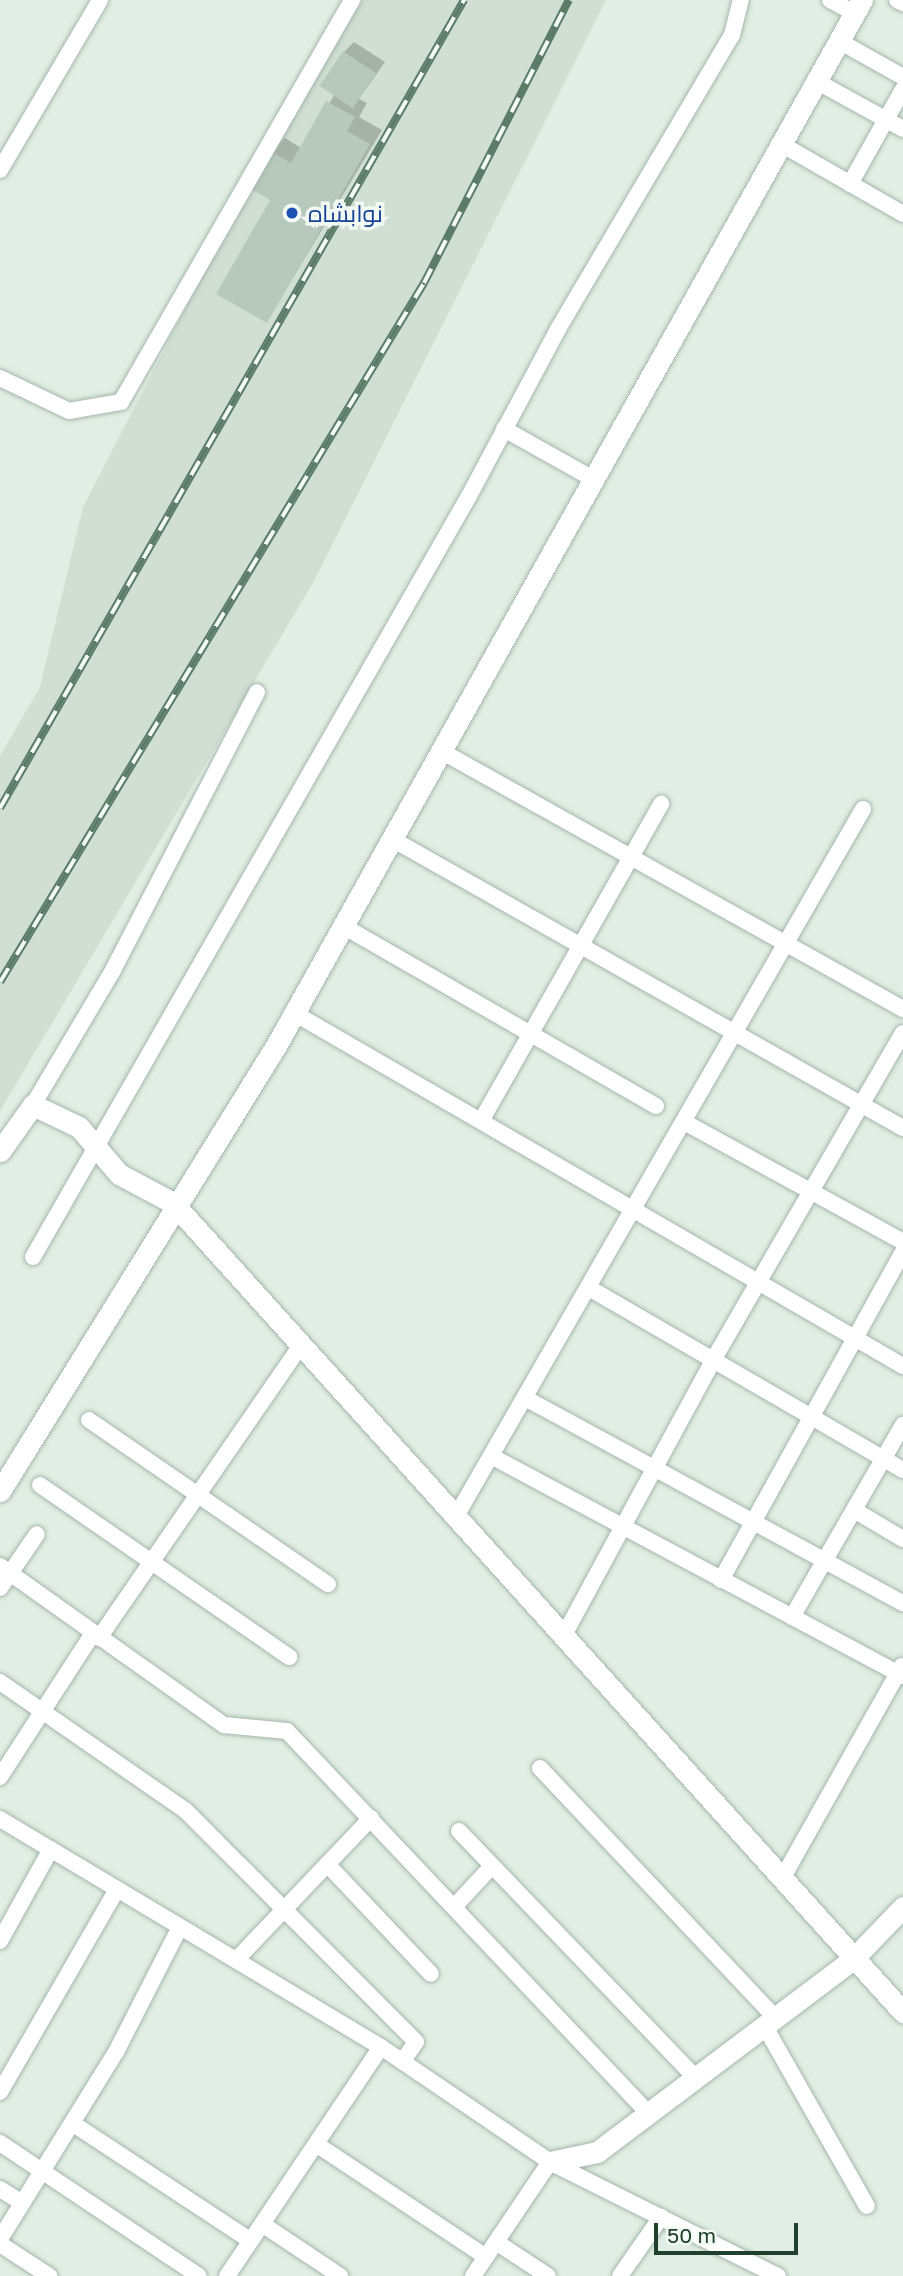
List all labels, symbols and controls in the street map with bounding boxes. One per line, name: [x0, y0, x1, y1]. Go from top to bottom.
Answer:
place label: نوابشاہ: [308, 199, 383, 227]
marker: نوابشاہ: [282, 203, 302, 223]
scale bar: [658, 2210, 802, 2254]
text: 50 m: [667, 2222, 716, 2248]

